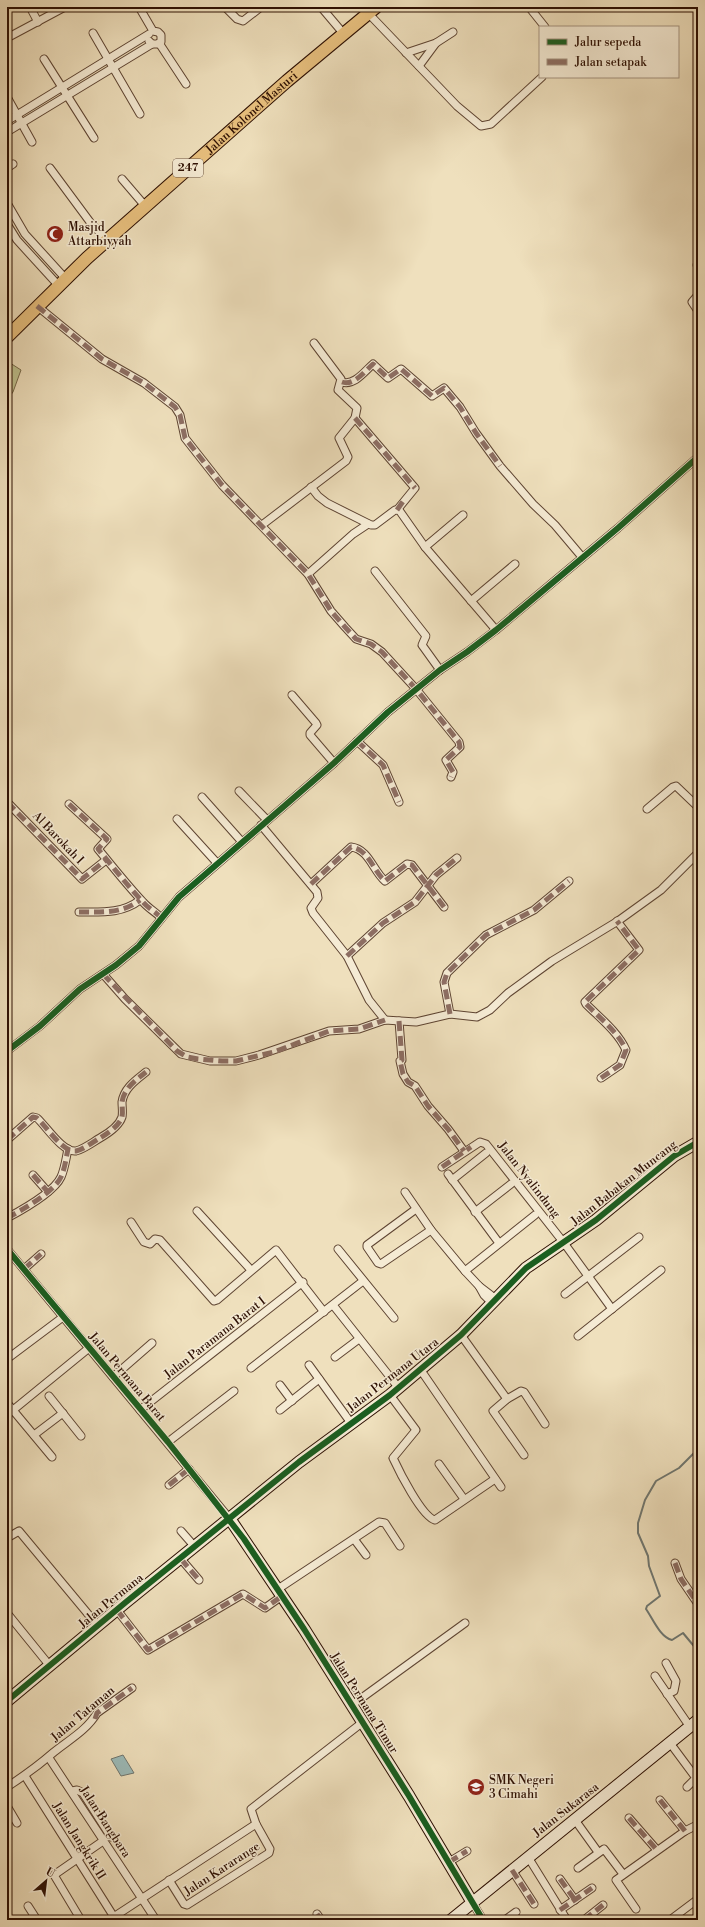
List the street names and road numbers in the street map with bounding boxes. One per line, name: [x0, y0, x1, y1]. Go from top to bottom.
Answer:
street label: Jalan Kolonel Masturi: [202, 68, 301, 158]
road number: 247: [173, 159, 203, 177]
street label: Al Barokah I: [28, 808, 87, 868]
street label: Jalan Babakan Muncang: [567, 1137, 681, 1230]
street label: Jalan Nyalindung: [494, 1138, 564, 1222]
street label: Jalan Paramana Barat I: [161, 1293, 269, 1383]
street label: Jalan Permana Barat: [85, 1329, 169, 1425]
street label: Jalan Permana Utara: [343, 1334, 442, 1416]
street label: Jalan Permana: [75, 1570, 147, 1632]
street label: Jalan Permana Timur: [326, 1649, 401, 1756]
street label: Jalan Tataman: [47, 1683, 118, 1746]
street label: Jalan Sukarasa: [529, 1779, 603, 1841]
street label: Jalan Bangbara: [76, 1783, 134, 1861]
street label: Jalan Jangkrik II: [49, 1799, 109, 1883]
street label: Jalan Kararange: [180, 1839, 263, 1900]

